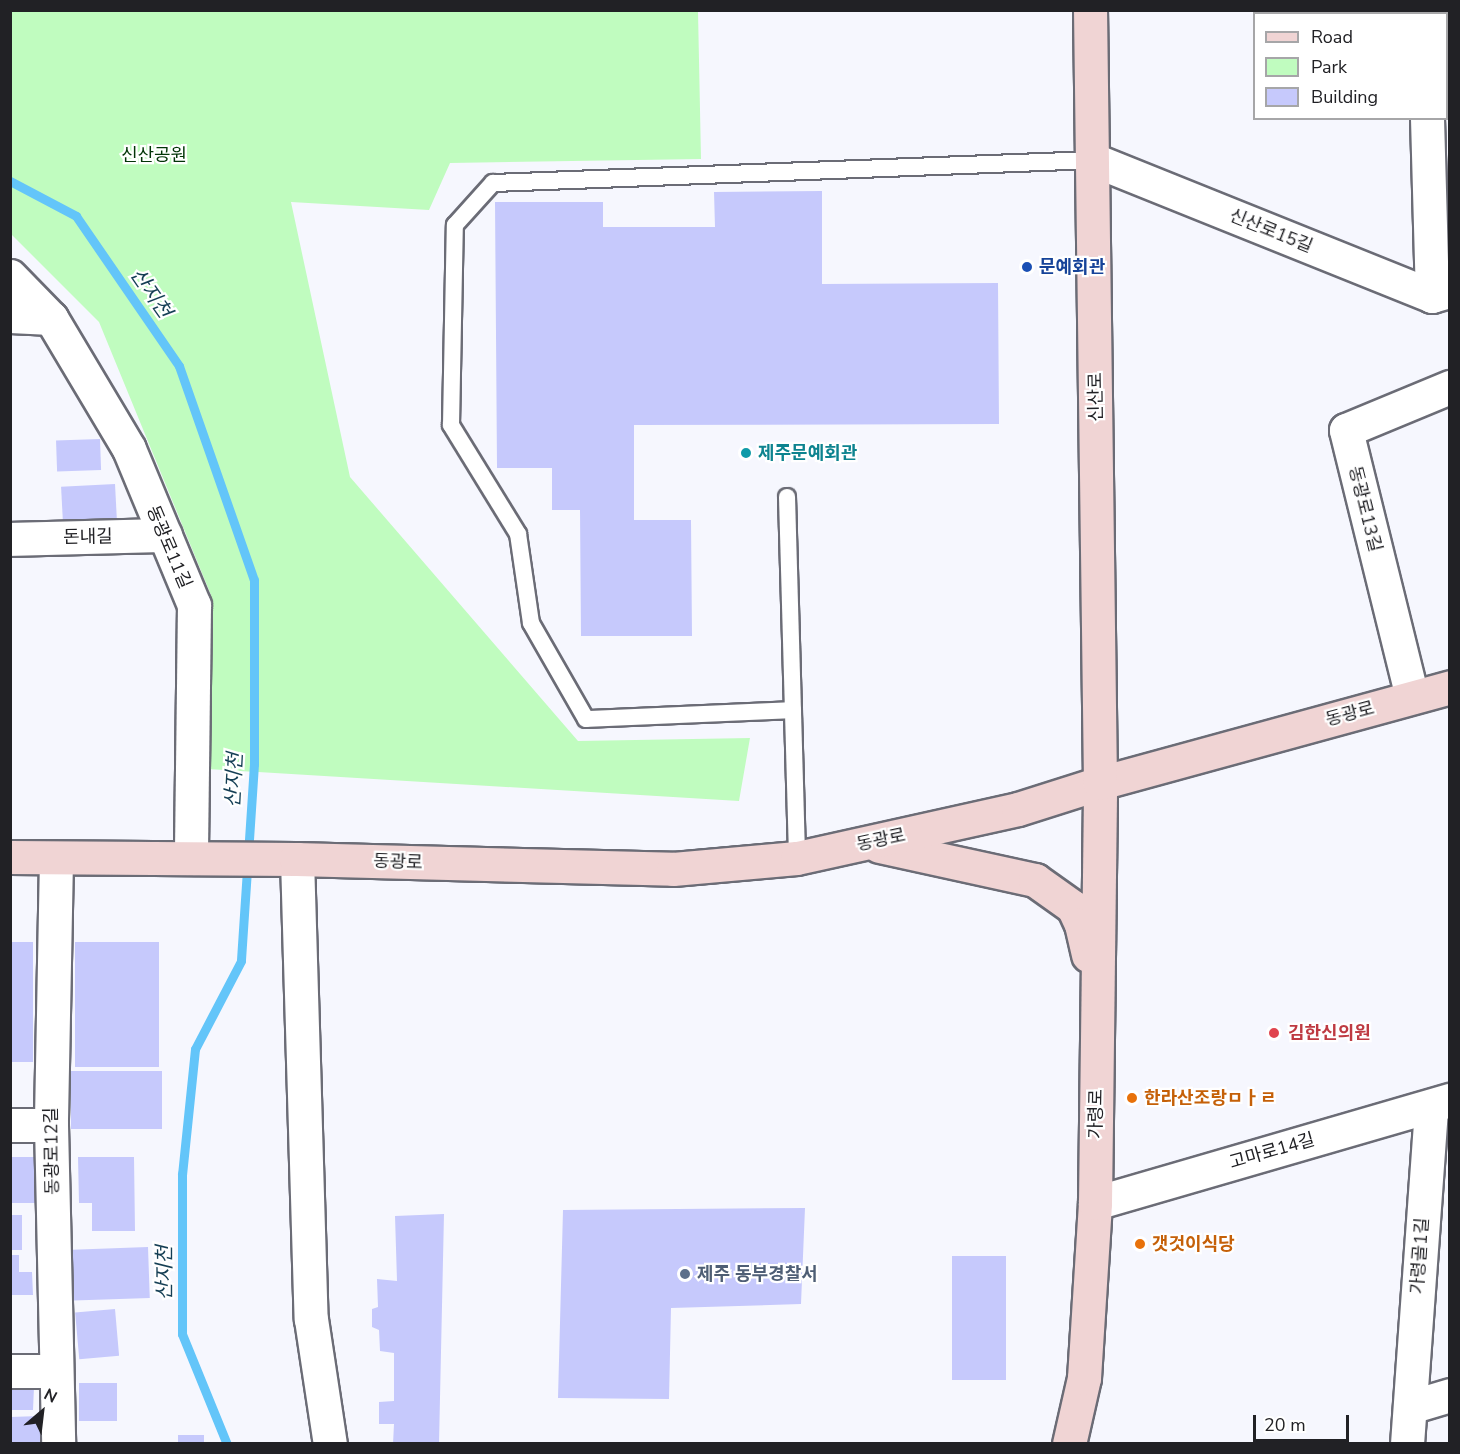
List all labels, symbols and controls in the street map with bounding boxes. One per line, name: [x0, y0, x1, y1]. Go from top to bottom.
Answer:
legend: [1253, 12, 1448, 120]
text: Road: [1311, 25, 1353, 49]
text: Park: [1311, 55, 1347, 79]
text: Building: [1311, 85, 1378, 109]
park label: 신산공원: [121, 144, 187, 166]
street label: 신산로15길: [1226, 205, 1316, 257]
place label: 문예회관: [1039, 256, 1105, 278]
marker: 문예회관: [1020, 260, 1034, 274]
water label: 산지천: [125, 264, 177, 322]
street label: 신산로: [1085, 372, 1107, 422]
place label: 제주문예회관: [758, 442, 857, 464]
marker: 제주문예회관: [739, 446, 753, 460]
street label: 동광로13길: [1344, 464, 1386, 554]
street label: 동광로11길: [142, 502, 196, 592]
street label: 돈내길: [63, 526, 113, 548]
street label: 동광로: [1323, 697, 1377, 731]
water label: 산지천: [221, 752, 247, 808]
street label: 동광로: [854, 824, 908, 856]
street label: 동광로: [373, 850, 423, 874]
place label: 김한신의원: [1288, 1022, 1371, 1044]
marker: 김한신의원: [1265, 1024, 1283, 1042]
place label: 한라산조랑ㅁㅏㄹ: [1144, 1087, 1276, 1109]
street label: 가령로: [1085, 1089, 1107, 1139]
marker: 한라산조랑ㅁㅏㄹ: [1125, 1091, 1139, 1105]
street label: 동광로12길: [40, 1107, 64, 1195]
street label: 고마로14길: [1227, 1129, 1317, 1173]
street label: 가령골1길: [1407, 1217, 1433, 1295]
place label: 갯것이식당: [1152, 1233, 1235, 1255]
marker: 갯것이식당: [1133, 1237, 1147, 1251]
water label: 산지천: [152, 1245, 176, 1301]
place label: 제주 동부경찰서: [697, 1263, 818, 1285]
marker: 제주 동부경찰서: [678, 1267, 692, 1281]
north arrow: [12, 1382, 72, 1442]
text: N: [40, 1384, 61, 1409]
scale bar: [1256, 1403, 1352, 1441]
text: 20 m: [1264, 1413, 1306, 1437]

